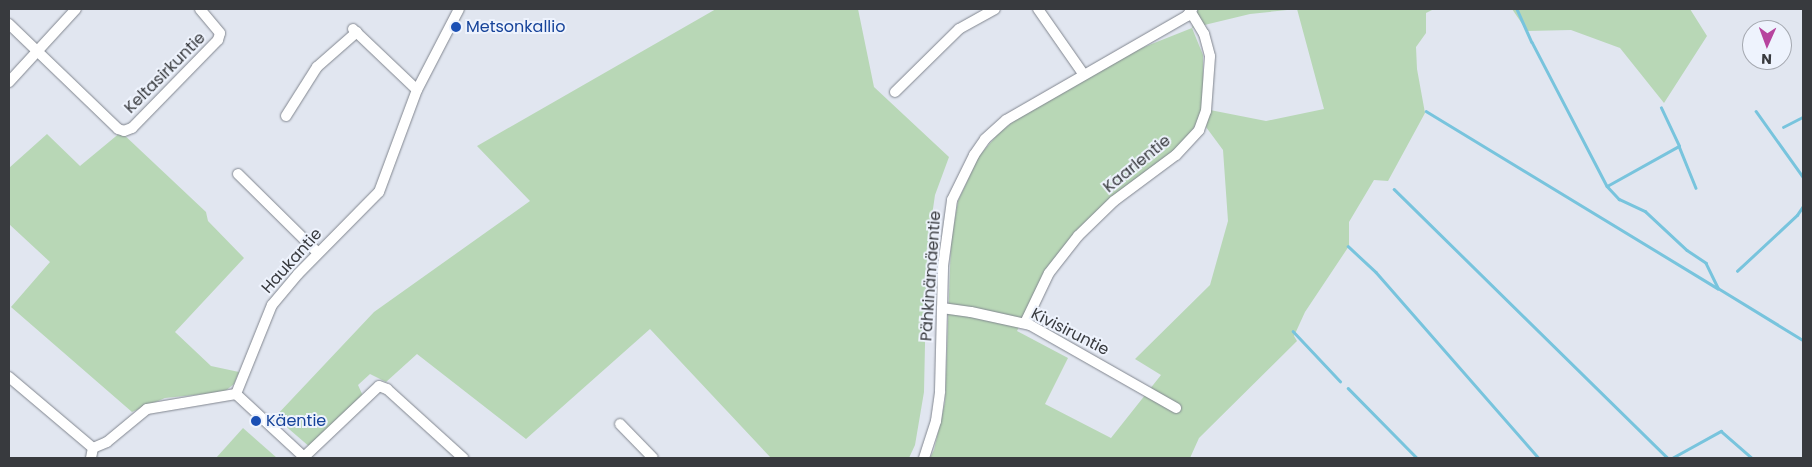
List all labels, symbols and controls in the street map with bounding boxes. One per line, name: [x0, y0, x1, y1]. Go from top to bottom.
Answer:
place label: Metsonkallio: [466, 17, 565, 37]
north arrow: [1742, 20, 1792, 70]
marker: Metsonkallio: [450, 21, 462, 33]
street label: Keltasirkuntie: [120, 28, 210, 118]
text: N: [1761, 49, 1772, 69]
street label: Kaarlentie: [1099, 131, 1175, 197]
street label: Pähkinämäentie: [917, 210, 945, 342]
street label: Haukantie: [258, 224, 326, 298]
street label: Kivisiruntie: [1028, 304, 1112, 360]
place label: Käentie: [266, 411, 326, 431]
marker: Käentie: [250, 415, 262, 427]

